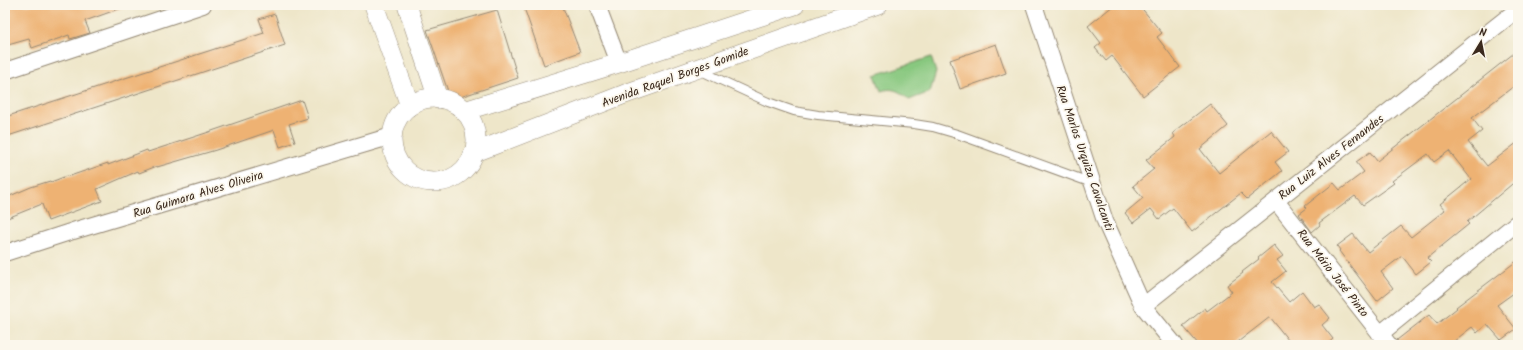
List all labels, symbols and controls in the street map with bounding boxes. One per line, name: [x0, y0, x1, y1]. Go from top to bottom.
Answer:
north arrow: [1461, 22, 1501, 62]
text: N: [1478, 24, 1488, 43]
street label: Avenida Raquel Borges Gomide: [599, 42, 752, 113]
street label: Rua Marlos Urquiza Cavalcanti: [1051, 83, 1119, 235]
street label: Rua Luiz Alves Fernandes: [1274, 110, 1388, 205]
street label: Rua Guimara Alves Oliveira: [131, 165, 266, 223]
street label: Rua Mário José Pinto: [1292, 225, 1373, 322]

